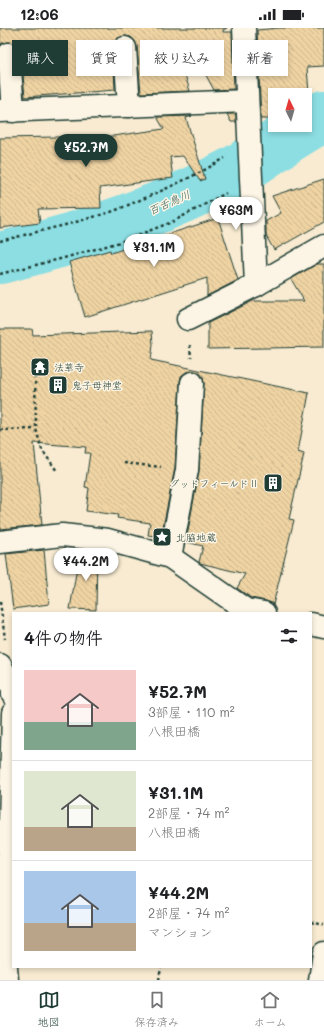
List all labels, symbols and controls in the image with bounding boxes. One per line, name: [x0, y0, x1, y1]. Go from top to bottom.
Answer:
text: 12:06: [20, 4, 59, 24]
chip: 購入: [12, 40, 68, 76]
chip: 賃貸: [76, 40, 132, 76]
chip: 絞り込み: [140, 40, 224, 76]
chip: 新着: [232, 40, 288, 76]
north arrow: [268, 88, 312, 132]
map controls: [268, 88, 312, 132]
pin: ¥52.7M: [53, 134, 119, 168]
text: ¥52.7M: [63, 138, 109, 155]
water label: 百舌鳥川: [146, 186, 192, 218]
pin: ¥63M: [212, 197, 260, 231]
text: ¥63M: [219, 201, 253, 218]
pin: ¥31.1M: [121, 234, 187, 268]
text: ¥31.1M: [133, 238, 175, 255]
temple icon: 法華寺: [29, 356, 51, 378]
place label: 法華寺: [54, 360, 84, 374]
building icon: 鬼子母神堂: [47, 374, 69, 396]
place label: 鬼子母神堂: [72, 378, 122, 392]
building icon: グッドフィールドⅡ: [262, 472, 284, 494]
place label: グッドフィールドⅡ: [170, 476, 259, 490]
place icon: 北脇地蔵: [151, 526, 173, 548]
place label: 北脇地蔵: [176, 530, 216, 544]
pin: ¥44.2M: [53, 548, 119, 582]
text: ¥44.2M: [63, 552, 109, 569]
icon: filters: [278, 625, 300, 647]
text: 4件の物件: [24, 626, 103, 648]
text: ¥52.7M: [148, 680, 207, 702]
icon: home: [56, 686, 104, 734]
text: 3部屋 · 110 m²: [148, 703, 235, 720]
text: 八根田橋: [148, 722, 200, 739]
text: ¥31.1M: [148, 781, 203, 803]
icon: home: [56, 787, 104, 835]
text: 2部屋 · 74 m²: [148, 804, 230, 821]
text: 八根田橋: [148, 823, 200, 840]
text: ¥44.2M: [148, 881, 209, 903]
icon: home: [56, 887, 104, 935]
text: 2部屋 · 74 m²: [148, 904, 230, 921]
text: マンション: [148, 923, 212, 940]
tab: 地図: [38, 989, 60, 1029]
tab: 保存済み: [135, 989, 179, 1029]
tab: ホーム: [254, 989, 286, 1029]

